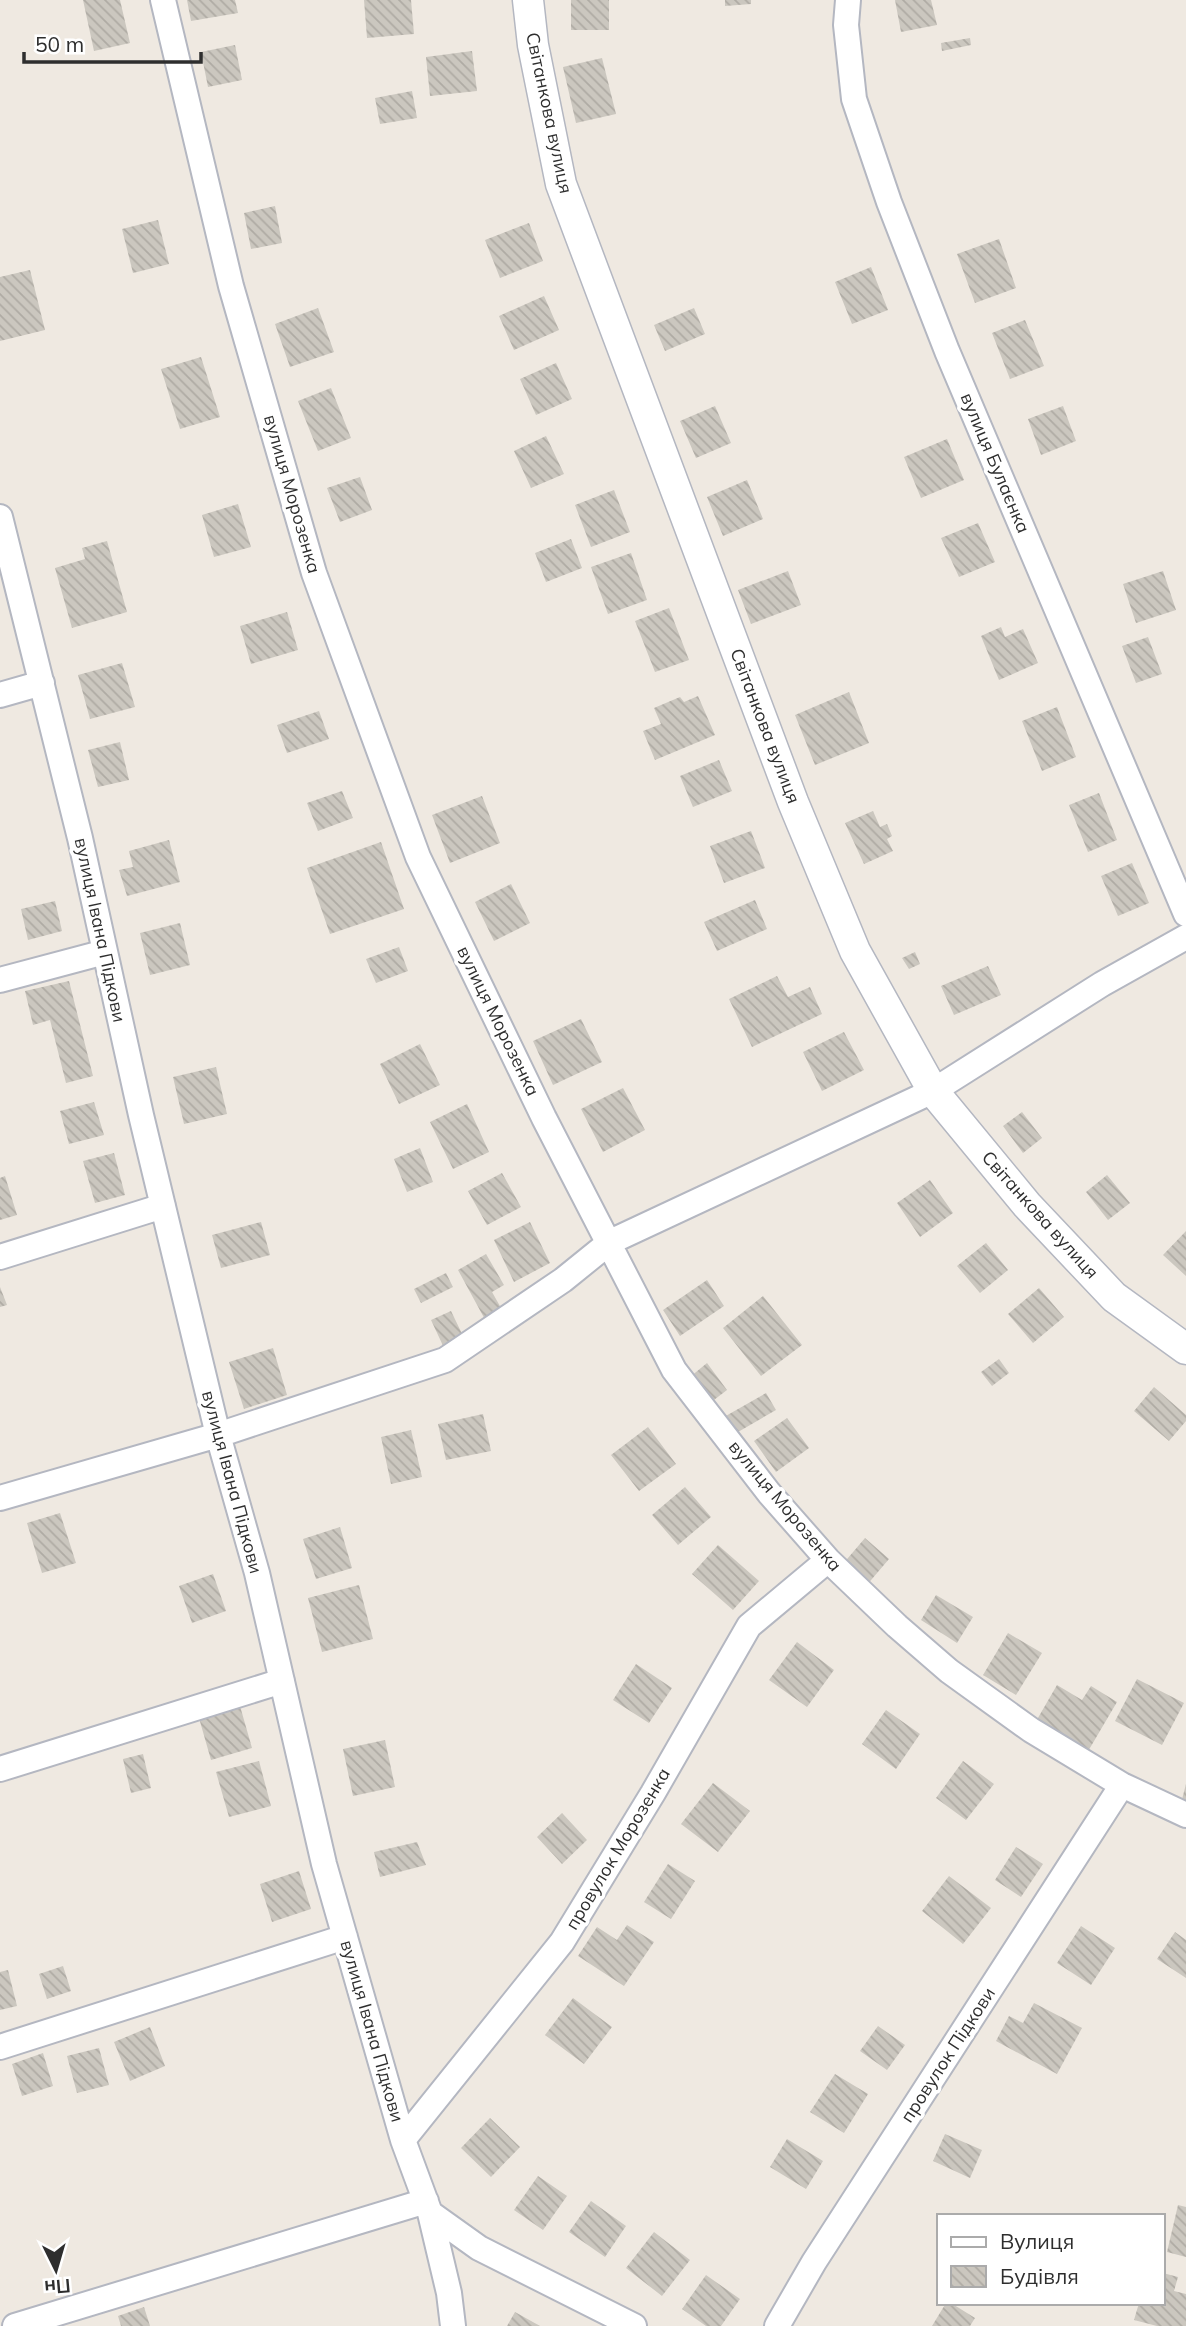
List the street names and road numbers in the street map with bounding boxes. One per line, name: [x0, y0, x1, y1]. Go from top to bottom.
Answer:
street label: Світанкова вулиця: [521, 30, 578, 196]
street label: вулиця Булаєнка: [956, 389, 1035, 536]
street label: вулиця Морозенка: [259, 412, 326, 576]
street label: Світанкова вулиця: [725, 645, 806, 807]
street label: вулиця Івана Підкови: [70, 835, 131, 1024]
street label: вулиця Морозенка: [452, 942, 545, 1100]
street label: Світанкова вулиця: [977, 1146, 1104, 1283]
street label: вулиця Івана Підкови: [197, 1388, 268, 1576]
street label: вулиця Морозенка: [724, 1435, 847, 1576]
street label: провулок Морозенка: [560, 1764, 675, 1934]
street label: вулиця Івана Підкови: [335, 1937, 409, 2125]
street label: провулок Підкови: [895, 1983, 1000, 2127]

